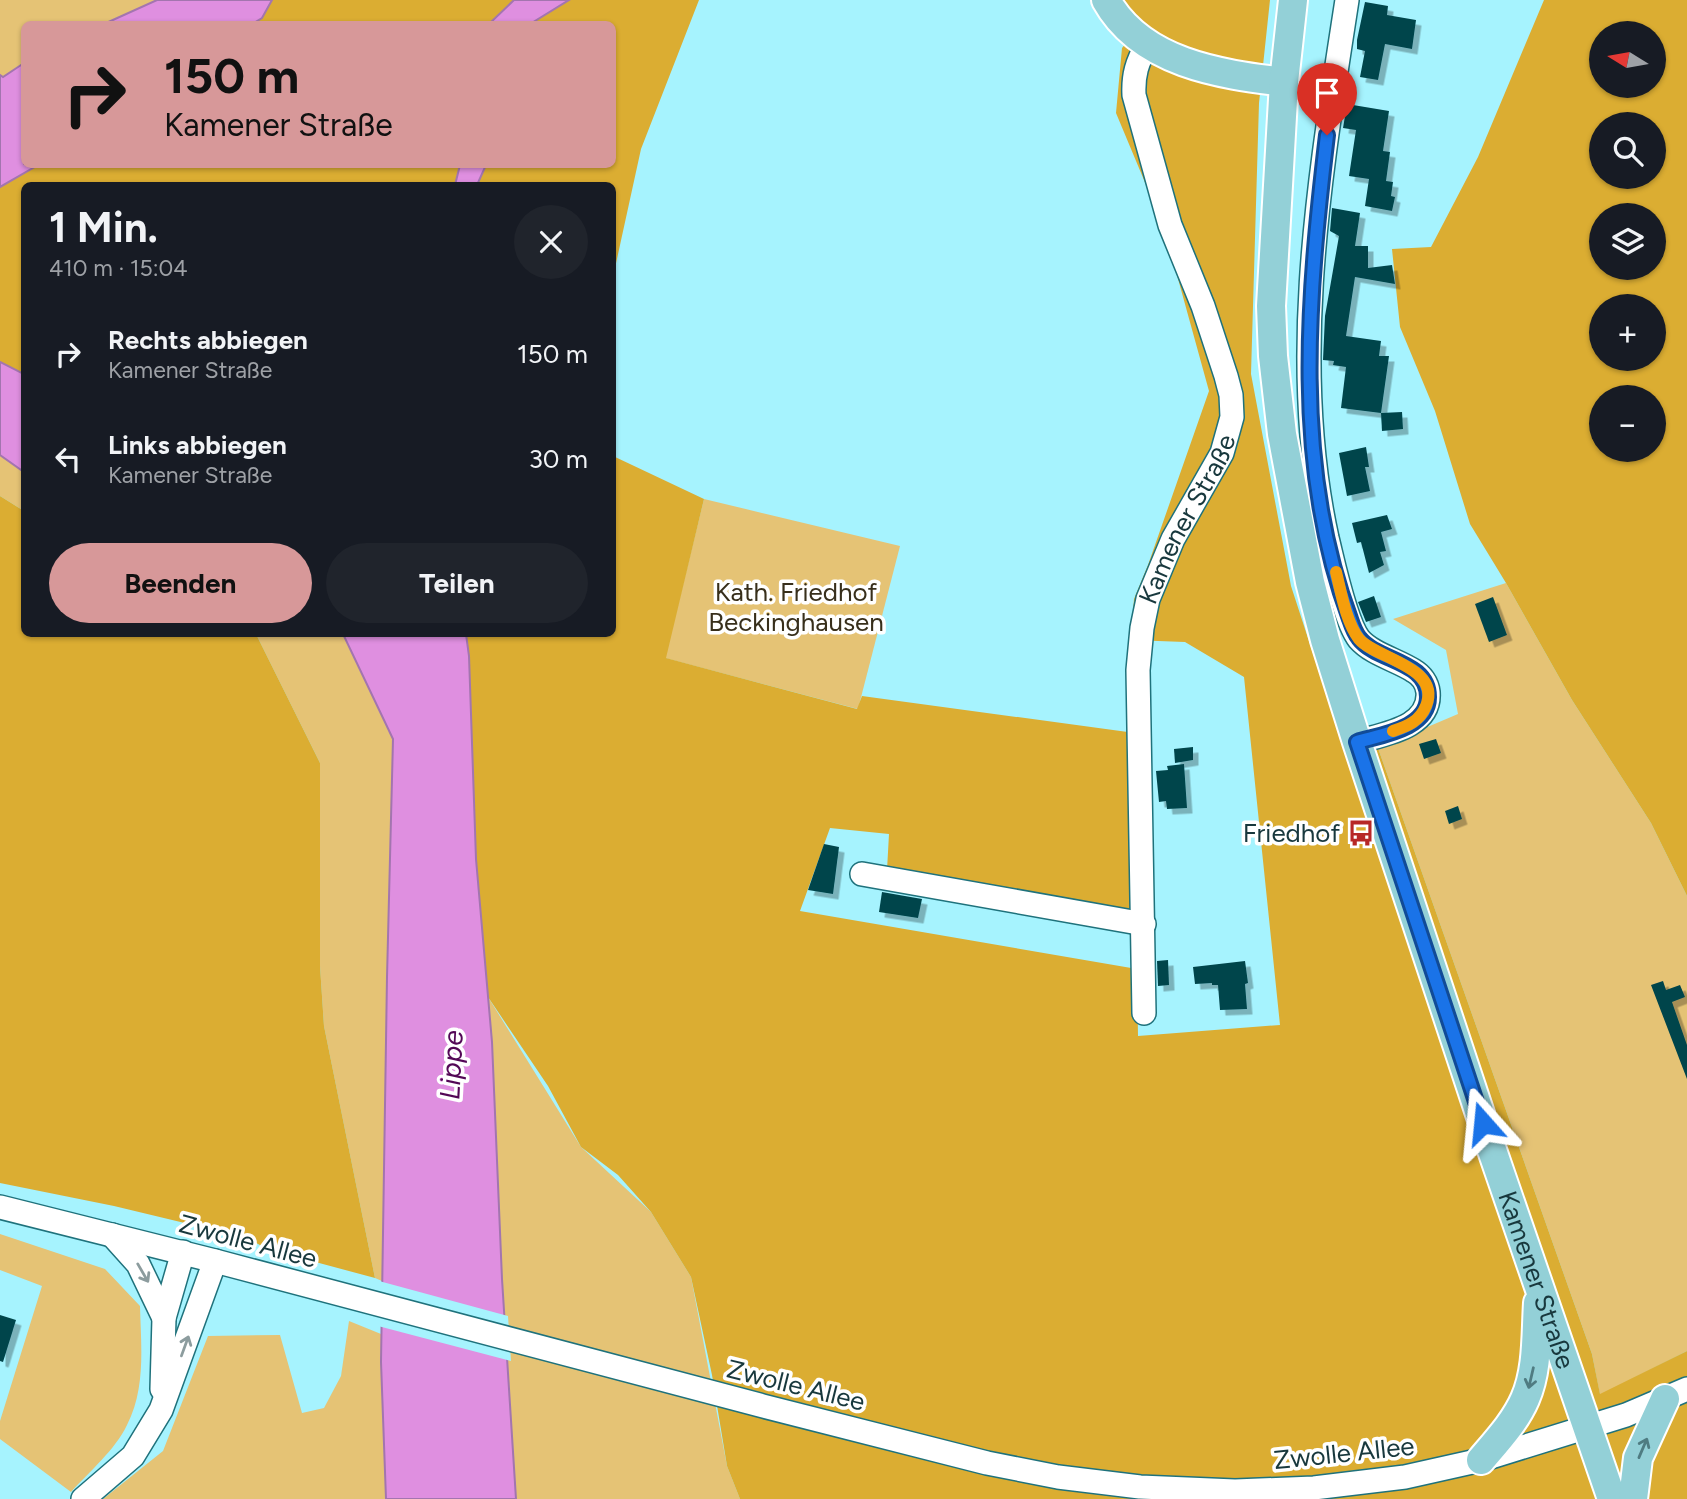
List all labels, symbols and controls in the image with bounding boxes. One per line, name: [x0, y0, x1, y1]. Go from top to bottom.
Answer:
north arrow: [1589, 21, 1666, 98]
map controls: [1589, 21, 1666, 462]
text: 150 m: [164, 46, 299, 105]
icon: right: [49, 49, 140, 140]
pin: [1297, 63, 1357, 135]
icon: arrive: [1308, 74, 1346, 112]
text: Kamener Straße: [164, 106, 393, 144]
button: search: [1589, 112, 1666, 189]
text: 1 Min.: [49, 202, 158, 253]
button: layers: [1589, 203, 1666, 280]
button: close: [514, 205, 588, 279]
text: 410 m · 15:04: [49, 254, 188, 282]
button: +: [1589, 294, 1666, 371]
text: Rechts abbiegen: [108, 324, 308, 356]
icon: right: [49, 335, 87, 373]
text: 150 m: [517, 338, 588, 370]
text: Kamener Straße: [108, 356, 272, 384]
button: −: [1589, 385, 1666, 462]
text: Links abbiegen: [108, 429, 287, 461]
street label: Kamener Straße: [1132, 431, 1242, 609]
icon: left: [49, 440, 87, 478]
text: 30 m: [529, 443, 588, 475]
text: Kamener Straße: [108, 461, 272, 489]
button: Beenden: [49, 543, 312, 623]
button: Teilen: [326, 543, 588, 623]
park label: Kath. Friedhof Beckinghausen: [708, 576, 884, 638]
place label: Friedhof: [1243, 817, 1340, 849]
bus stop icon: Friedhof: [1346, 818, 1376, 848]
water label: Lippe: [432, 1029, 470, 1101]
position arrow: [1446, 1086, 1520, 1160]
street label: Kamener Straße: [1491, 1187, 1582, 1373]
street label: Zwolle Allee: [176, 1207, 320, 1275]
one-way arrow: [136, 1263, 150, 1283]
one-way arrow: [180, 1335, 192, 1357]
street label: Zwolle Allee: [724, 1352, 868, 1418]
one-way arrow: [1524, 1366, 1537, 1389]
street label: Zwolle Allee: [1272, 1430, 1416, 1476]
one-way arrow: [1637, 1437, 1650, 1459]

